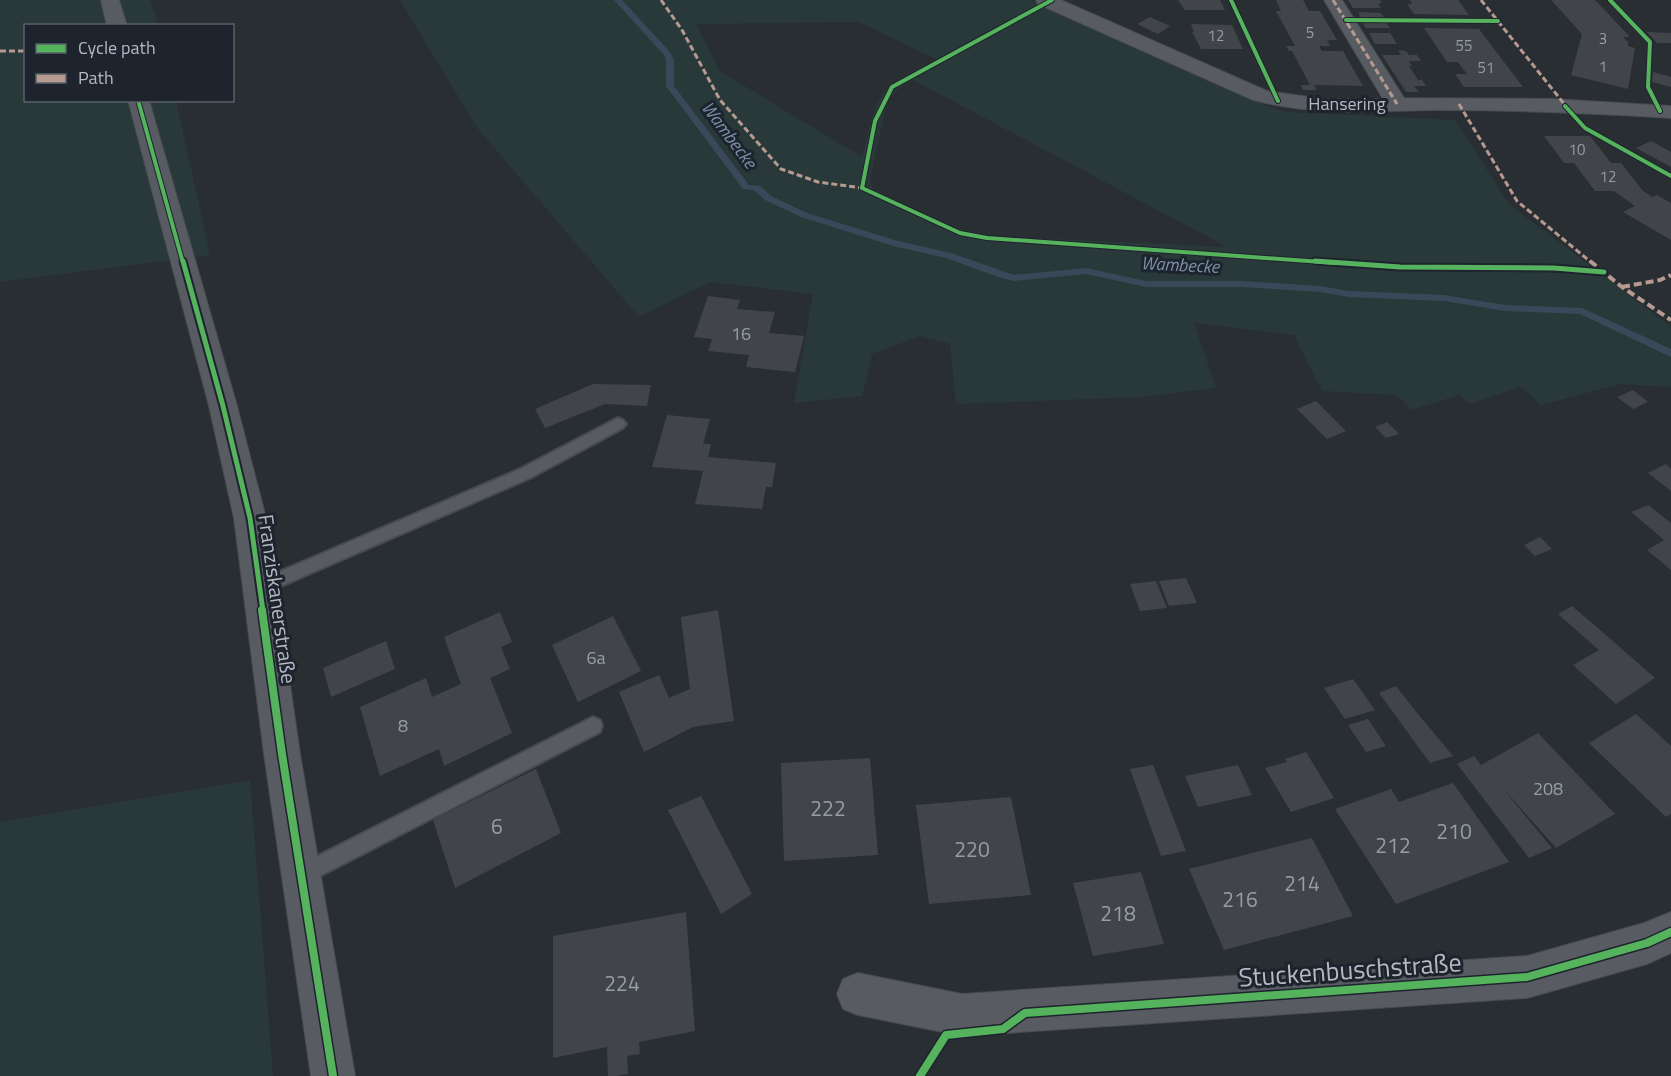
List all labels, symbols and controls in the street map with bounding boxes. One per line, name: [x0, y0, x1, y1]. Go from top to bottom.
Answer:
house number: 5: [1306, 21, 1314, 44]
legend: [24, 24, 234, 102]
house number: 12: [1208, 24, 1224, 47]
house number: 3: [1599, 27, 1607, 50]
text: Cycle path: [78, 34, 156, 61]
house number: 55: [1456, 34, 1472, 57]
house number: 1: [1599, 55, 1607, 78]
house number: 51: [1478, 56, 1494, 79]
text: Path: [78, 64, 114, 91]
street label: Hansering: [1308, 90, 1386, 117]
water label: Wambecke: [695, 95, 765, 175]
house number: 10: [1569, 138, 1585, 161]
house number: 12: [1600, 165, 1616, 188]
water label: Wambecke: [1140, 249, 1221, 280]
house number: 16: [731, 320, 751, 347]
street label: Franziskanerstraße: [250, 512, 306, 686]
house number: 6a: [586, 644, 606, 671]
house number: 8: [398, 712, 408, 739]
house number: 208: [1533, 775, 1563, 802]
house number: 222: [810, 792, 846, 824]
house number: 6: [491, 810, 503, 842]
house number: 210: [1436, 815, 1472, 847]
house number: 212: [1375, 829, 1411, 861]
house number: 220: [954, 833, 990, 865]
house number: 214: [1284, 867, 1320, 899]
house number: 216: [1222, 883, 1258, 915]
house number: 218: [1100, 897, 1136, 929]
street label: Stuckenbuschstraße: [1237, 942, 1463, 997]
house number: 224: [604, 967, 640, 999]

